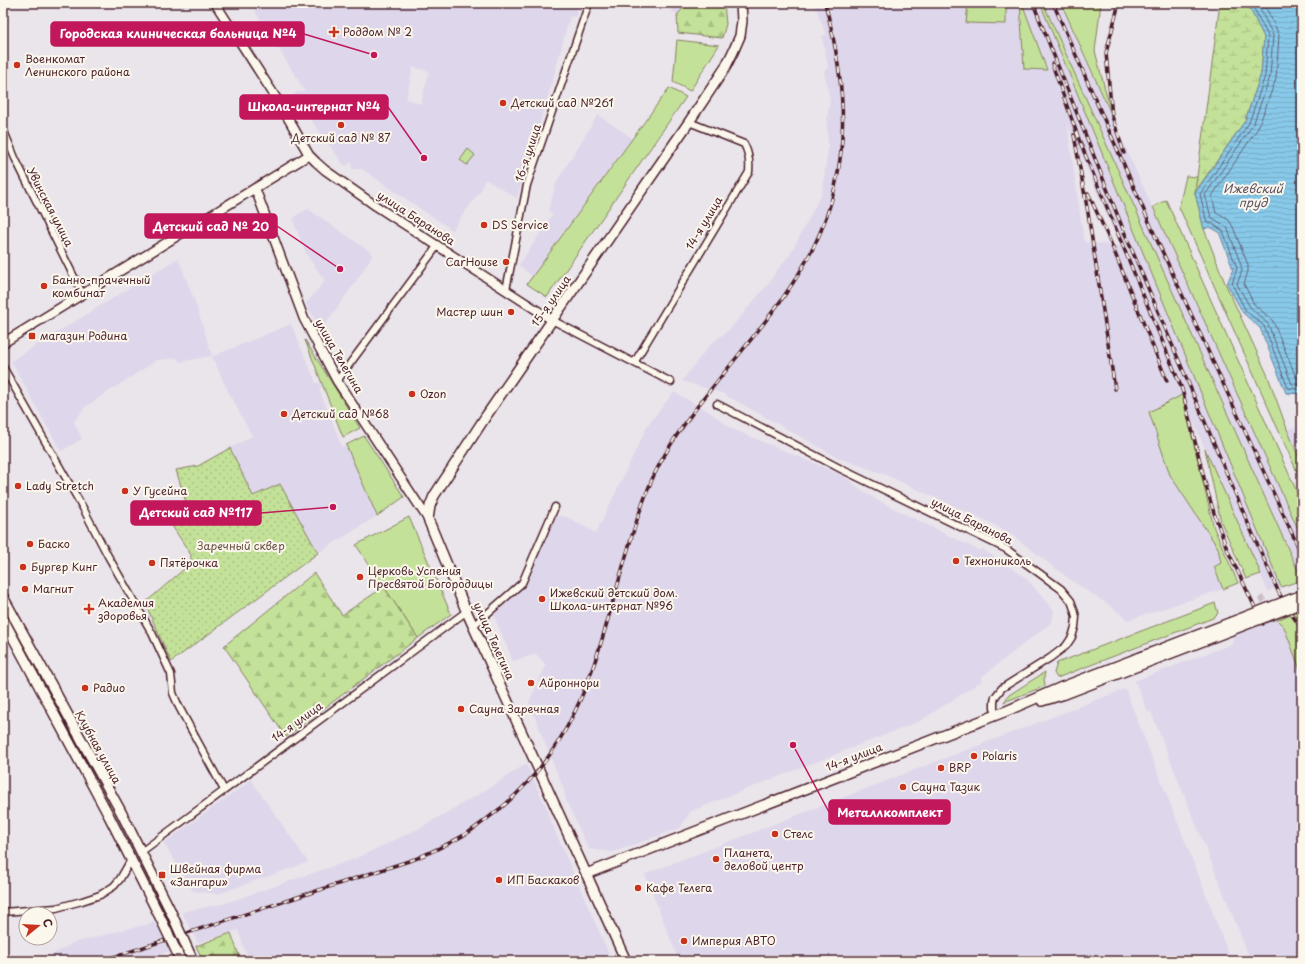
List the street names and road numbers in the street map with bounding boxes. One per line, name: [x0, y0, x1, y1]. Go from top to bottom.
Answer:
street label: 16-я улица: [510, 122, 545, 184]
street label: Увинская улица: [23, 164, 78, 250]
street label: улица Баранова: [374, 186, 459, 249]
street label: 14-я улица: [681, 193, 726, 253]
street label: 15-я улица: [527, 271, 575, 330]
street label: улица Телегина: [311, 315, 368, 396]
street label: улица Баранова: [928, 493, 1016, 549]
street label: улица Телегина: [470, 599, 519, 682]
street label: 14-я улица: [268, 697, 326, 746]
street label: Клубная улица: [71, 707, 126, 787]
street label: 14-я улица: [823, 738, 885, 775]

